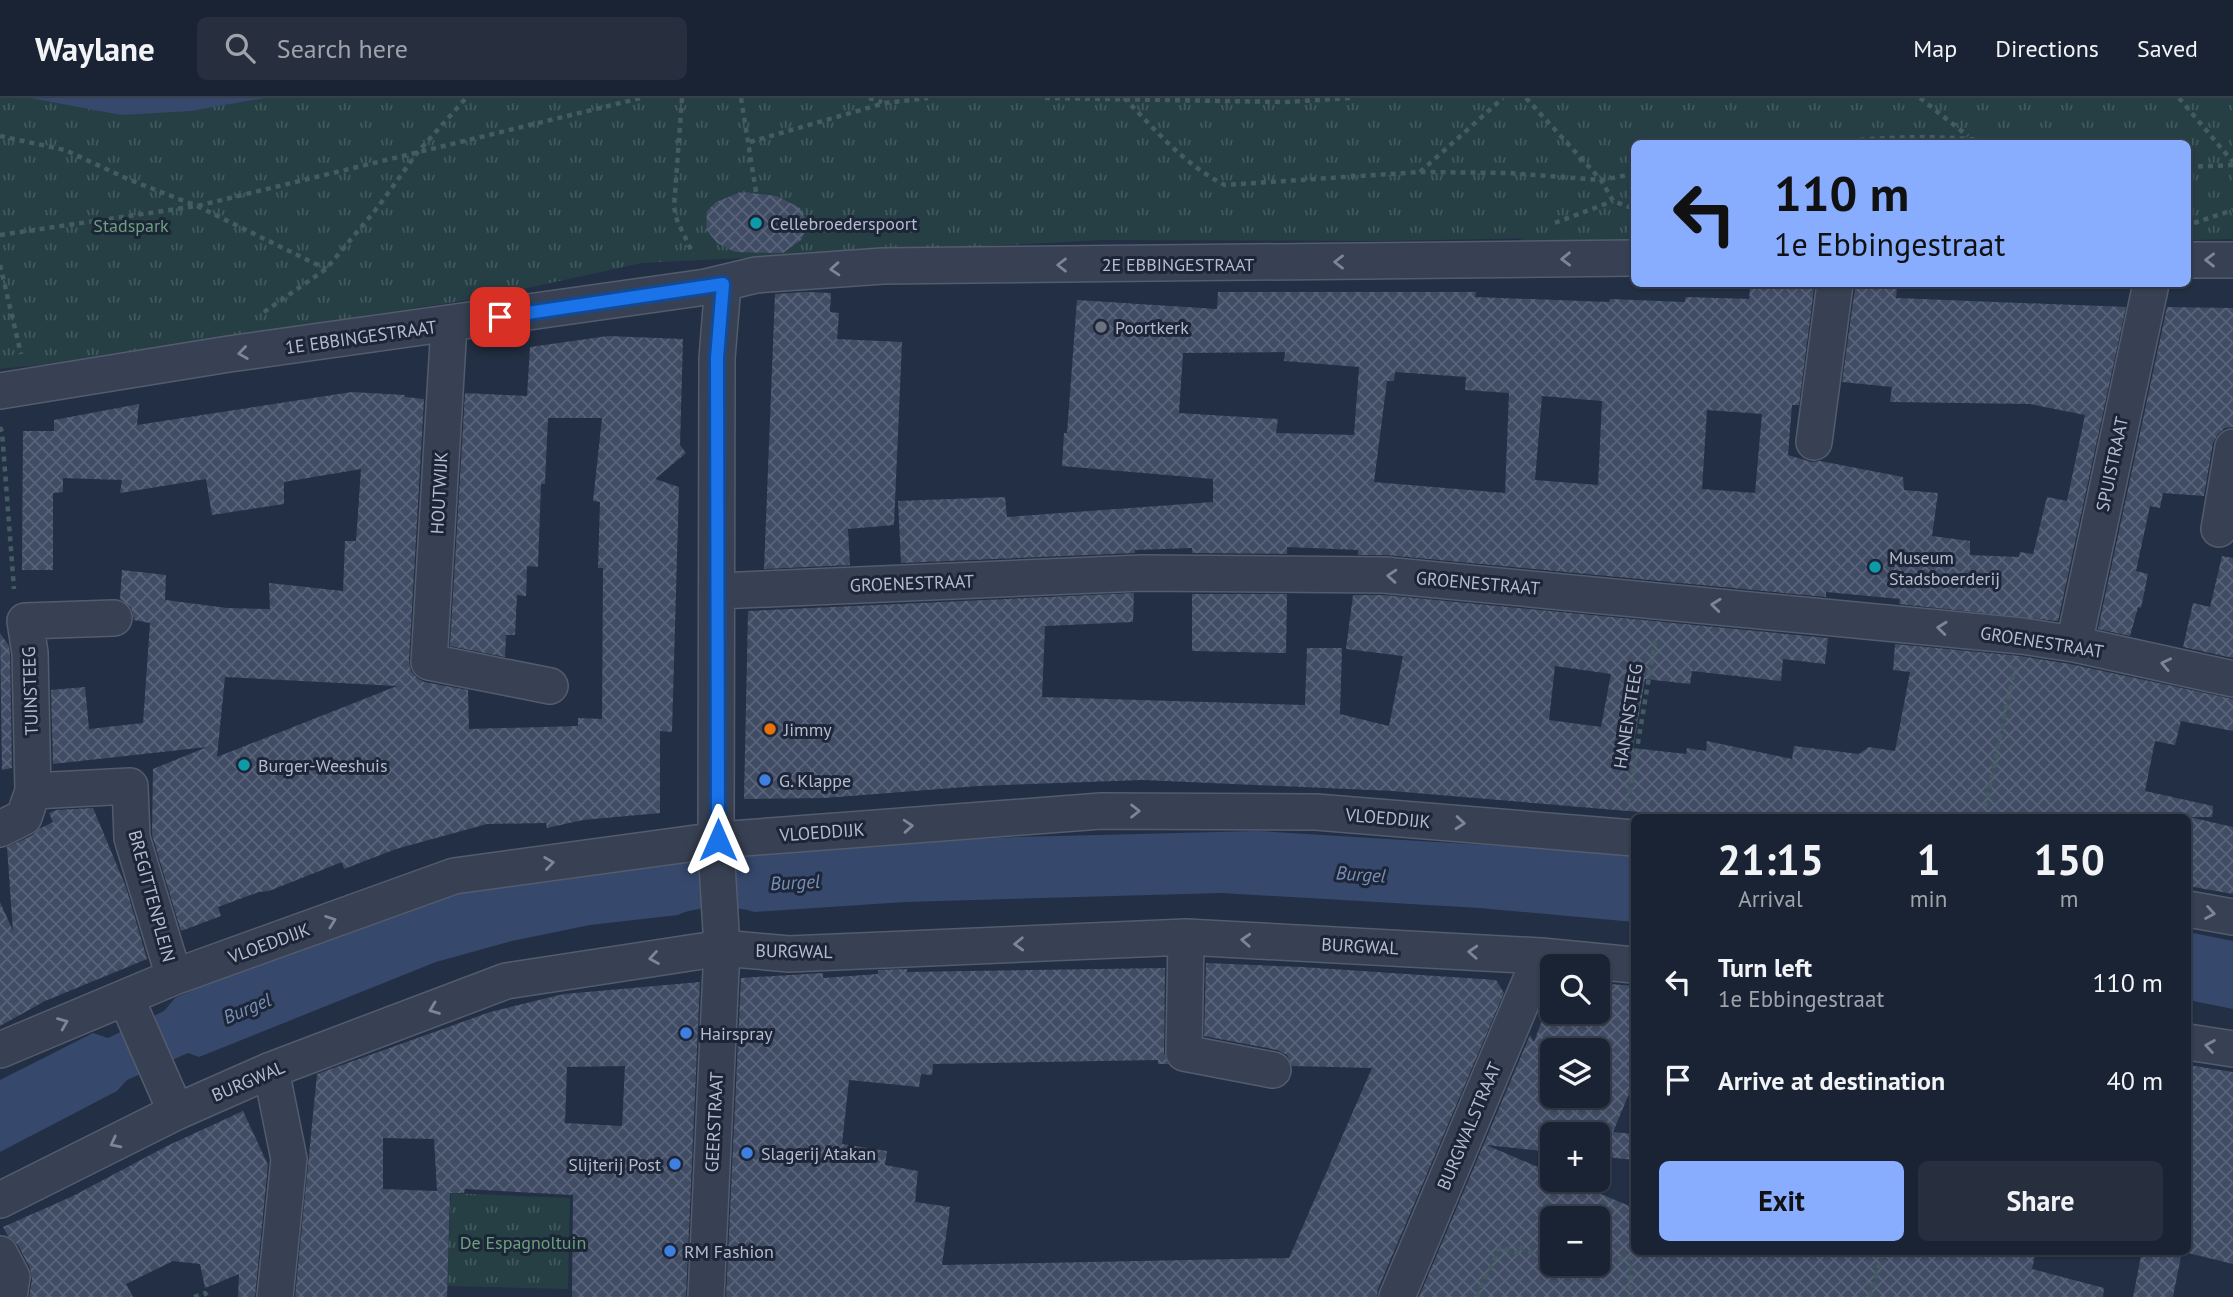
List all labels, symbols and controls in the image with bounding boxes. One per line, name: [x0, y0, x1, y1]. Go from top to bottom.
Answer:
search box: [197, 17, 687, 80]
text: Waylane: [35, 27, 155, 70]
icon: search: [221, 29, 259, 67]
text: Search here: [277, 32, 408, 65]
text: Map: [1913, 33, 1957, 64]
text: Directions: [1995, 33, 2099, 64]
text: Saved: [2137, 33, 2198, 64]
text: 110 m: [1774, 161, 1909, 225]
icon: left: [1659, 168, 1750, 259]
place label: Cellebroederspoort: [770, 212, 917, 235]
park label: Stadspark: [93, 214, 169, 237]
marker: Cellebroederspoort: [748, 215, 764, 231]
text: 1e Ebbingestraat: [1774, 223, 2005, 265]
one-way arrow: [1561, 251, 1571, 267]
one-way arrow: [2204, 252, 2215, 268]
street label: 2E EBBINGESTRAAT: [1102, 253, 1254, 276]
one-way arrow: [1333, 254, 1344, 270]
one-way arrow: [1057, 257, 1067, 273]
one-way arrow: [829, 262, 840, 277]
pin: [470, 287, 530, 347]
icon: arrive: [481, 298, 519, 336]
street label: 1E EBBINGESTRAAT: [284, 315, 438, 359]
place label: Poortkerk: [1115, 316, 1189, 339]
marker: Poortkerk: [1093, 319, 1109, 335]
one-way arrow: [237, 345, 249, 360]
street label: SPUISTRAAT: [2091, 415, 2133, 513]
street label: HOUTWIJK: [425, 451, 453, 535]
place label: Museum Stadsboerderij: [1889, 546, 2000, 590]
marker: Museum Stadsboerderij: [1867, 559, 1883, 575]
street label: GROENESTRAAT: [1415, 566, 1541, 600]
street label: GROENESTRAAT: [849, 569, 975, 597]
one-way arrow: [1386, 569, 1397, 584]
one-way arrow: [1710, 598, 1721, 613]
one-way arrow: [1936, 621, 1947, 636]
street label: GROENESTRAAT: [1979, 621, 2105, 663]
street label: TUINSTEEG: [17, 646, 43, 736]
one-way arrow: [2160, 658, 2172, 673]
street label: HANENSTEEG: [1608, 662, 1648, 770]
place label: Jimmy: [783, 718, 832, 741]
marker: Jimmy: [762, 721, 778, 737]
place label: Burger-Weeshuis: [258, 754, 388, 777]
marker: Burger-Weeshuis: [236, 757, 252, 773]
place label: G. Klappe: [779, 769, 851, 792]
marker: G. Klappe: [757, 772, 773, 788]
position arrow: [681, 803, 755, 877]
one-way arrow: [1130, 803, 1141, 819]
street label: VLOEDDIJK: [1344, 803, 1432, 833]
one-way arrow: [1455, 815, 1466, 830]
street label: VLOEDDIJK: [778, 818, 865, 847]
one-way arrow: [903, 818, 914, 833]
street label: BREGITTENPLEIN: [123, 828, 181, 964]
text: 21:15: [1717, 832, 1824, 887]
text: 1: [1917, 832, 1940, 887]
text: 150: [2033, 832, 2105, 887]
one-way arrow: [544, 856, 555, 871]
water label: Burgel: [1335, 860, 1387, 888]
water label: Burgel: [769, 869, 821, 895]
text: Arrival: [1738, 884, 1803, 913]
text: min: [1910, 884, 1947, 913]
text: m: [2060, 884, 2078, 913]
one-way arrow: [2204, 905, 2216, 920]
one-way arrow: [324, 915, 336, 929]
street label: VLOEDDIJK: [224, 918, 313, 969]
street label: BURGWAL: [1321, 932, 1399, 960]
one-way arrow: [1240, 933, 1251, 948]
one-way arrow: [1013, 936, 1024, 951]
street label: BURGWAL: [755, 939, 833, 963]
one-way arrow: [1467, 945, 1478, 960]
one-way arrow: [649, 951, 660, 966]
text: Turn left: [1718, 951, 1812, 984]
map controls: [1540, 954, 1610, 1276]
button: search: [1540, 954, 1610, 1024]
icon: left: [1659, 963, 1697, 1001]
text: 110 m: [2092, 966, 2163, 999]
text: 1e Ebbingestraat: [1718, 984, 1884, 1013]
water label: Burgel: [219, 987, 275, 1029]
one-way arrow: [428, 1000, 440, 1014]
one-way arrow: [56, 1018, 68, 1032]
place label: Hairspray: [700, 1022, 773, 1045]
marker: Hairspray: [678, 1025, 694, 1041]
button: layers: [1540, 1038, 1610, 1108]
one-way arrow: [2204, 1039, 2216, 1054]
street label: BURGWAL: [208, 1055, 288, 1107]
street label: BURGWALSTRAAT: [1432, 1058, 1506, 1194]
icon: arrive: [1659, 1061, 1697, 1099]
text: Arrive at destination: [1718, 1064, 1945, 1097]
text: 40 m: [2107, 1064, 2163, 1097]
street label: GEERSTRAAT: [700, 1071, 728, 1173]
button: +: [1540, 1122, 1610, 1192]
one-way arrow: [110, 1134, 122, 1148]
place label: Slagerij Atakan: [761, 1142, 876, 1165]
marker: Slagerij Atakan: [739, 1145, 755, 1161]
place label: Slijterij Post: [568, 1153, 661, 1176]
marker: Slijterij Post: [667, 1156, 683, 1172]
button: Exit: [1659, 1161, 1904, 1241]
button: Share: [1918, 1161, 2163, 1241]
button: −: [1540, 1206, 1610, 1276]
park label: De Espagnoltuin: [460, 1231, 586, 1254]
place label: RM Fashion: [684, 1240, 774, 1263]
marker: RM Fashion: [662, 1243, 678, 1259]

